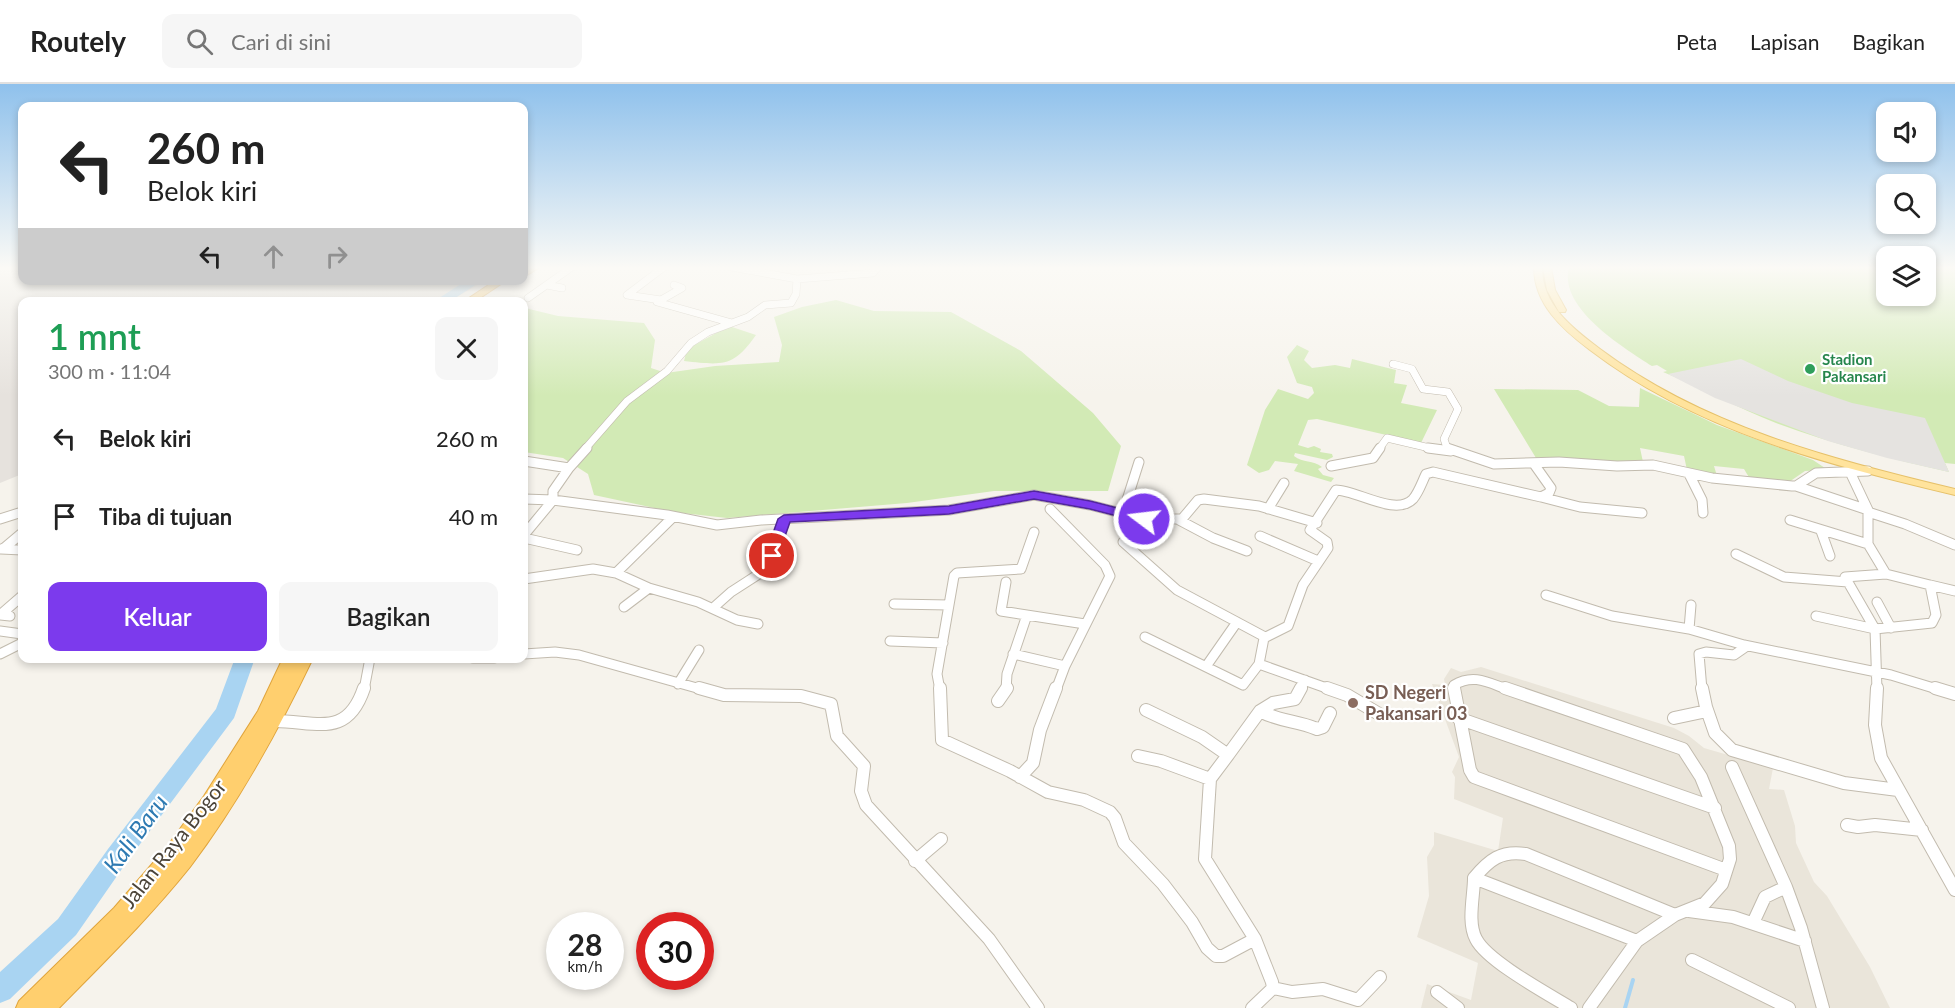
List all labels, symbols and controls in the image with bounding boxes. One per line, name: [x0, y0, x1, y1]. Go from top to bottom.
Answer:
search box: [162, 14, 582, 68]
text: Routely: [30, 24, 126, 58]
icon: search: [183, 25, 216, 58]
text: Cari di sini: [231, 28, 331, 55]
text: Peta: [1676, 29, 1717, 54]
text: Lapisan: [1750, 29, 1819, 54]
text: Bagikan: [1852, 29, 1925, 54]
map controls: [1876, 102, 1936, 306]
button: sound: [1876, 102, 1936, 162]
text: 260 m: [147, 123, 265, 173]
icon: left: [48, 126, 126, 204]
text: Belok kiri: [147, 174, 257, 207]
button: search: [1876, 174, 1936, 234]
icon: left: [194, 240, 227, 273]
icon: ahead: [257, 240, 290, 273]
icon: right: [320, 240, 353, 273]
button: layers: [1876, 246, 1936, 306]
text: 1 mnt: [48, 314, 141, 358]
button: close: [435, 317, 498, 380]
place label: Stadion Pakansari: [1822, 350, 1887, 385]
text: 300 m · 11:04: [48, 359, 171, 383]
marker: Stadion Pakansari: [1803, 362, 1817, 376]
icon: left: [48, 422, 81, 455]
text: Belok kiri: [99, 425, 191, 452]
text: 260 m: [436, 425, 498, 452]
position arrow: [1112, 487, 1176, 551]
icon: arrive: [48, 500, 81, 533]
text: Tiba di tujuan: [99, 503, 232, 530]
text: 40 m: [449, 503, 498, 530]
pin: [746, 530, 797, 581]
icon: arrive: [755, 539, 788, 572]
button: Keluar: [48, 582, 267, 651]
button: Bagikan: [279, 582, 498, 651]
place label: SD Negeri Pakansari 03: [1365, 681, 1468, 724]
marker: SD Negeri Pakansari 03: [1346, 696, 1360, 710]
street label: Jalan Raya Bogor: [115, 773, 231, 912]
water label: Kali Baru: [96, 788, 173, 878]
speed limit sign: 30: [636, 912, 714, 990]
text: 28: [568, 926, 602, 962]
text: km/h: [567, 957, 603, 975]

